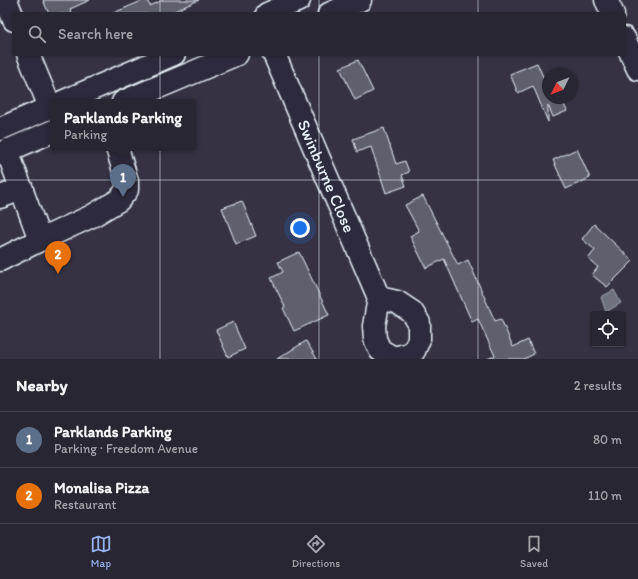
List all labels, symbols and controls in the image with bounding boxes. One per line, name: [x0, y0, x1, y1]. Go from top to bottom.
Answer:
search box: [12, 12, 626, 56]
icon: search: [26, 23, 48, 45]
text: Search here: [58, 25, 133, 43]
north arrow: [542, 68, 578, 104]
popup: [50, 99, 196, 151]
text: Parklands Parking: [64, 109, 182, 127]
street label: Swinburne Close: [294, 117, 360, 236]
text: Parking: [64, 127, 107, 142]
pin: 1: [110, 164, 136, 197]
your location: [290, 218, 310, 238]
pin: 2: [45, 241, 71, 274]
map controls: [590, 311, 626, 347]
button: locate: [590, 311, 626, 347]
text: Nearby: [16, 375, 68, 395]
text: 2 results: [574, 378, 622, 393]
text: Parklands Parking: [54, 423, 172, 441]
text: 1: [26, 432, 32, 447]
text: 80 m: [593, 432, 622, 447]
text: Parking · Freedom Avenue: [54, 441, 198, 456]
text: Monalisa Pizza: [54, 479, 149, 497]
text: 2: [26, 488, 32, 503]
text: 110 m: [588, 488, 622, 503]
text: Restaurant: [54, 497, 116, 512]
tab: Map: [90, 533, 112, 570]
tab: Directions: [292, 533, 340, 570]
tab: Saved: [520, 533, 548, 570]

